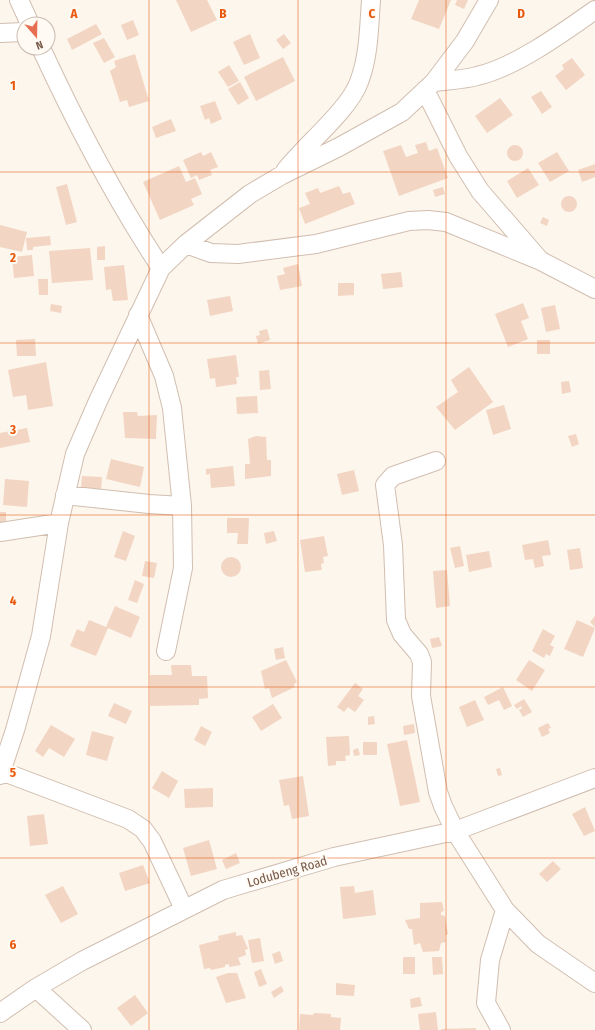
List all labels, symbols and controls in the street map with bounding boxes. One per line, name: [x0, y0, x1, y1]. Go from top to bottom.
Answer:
text: A: [69, 6, 78, 21]
text: B: [219, 6, 227, 21]
text: C: [369, 6, 376, 21]
text: D: [517, 6, 525, 21]
north arrow: [16, 16, 56, 56]
text: N: [34, 38, 45, 52]
text: 1: [10, 78, 16, 93]
text: 2: [9, 250, 16, 265]
text: 3: [9, 422, 16, 437]
text: 4: [10, 593, 17, 608]
text: 5: [10, 765, 16, 780]
street label: Lodubeng Road: [245, 853, 329, 890]
text: 6: [10, 937, 17, 952]

